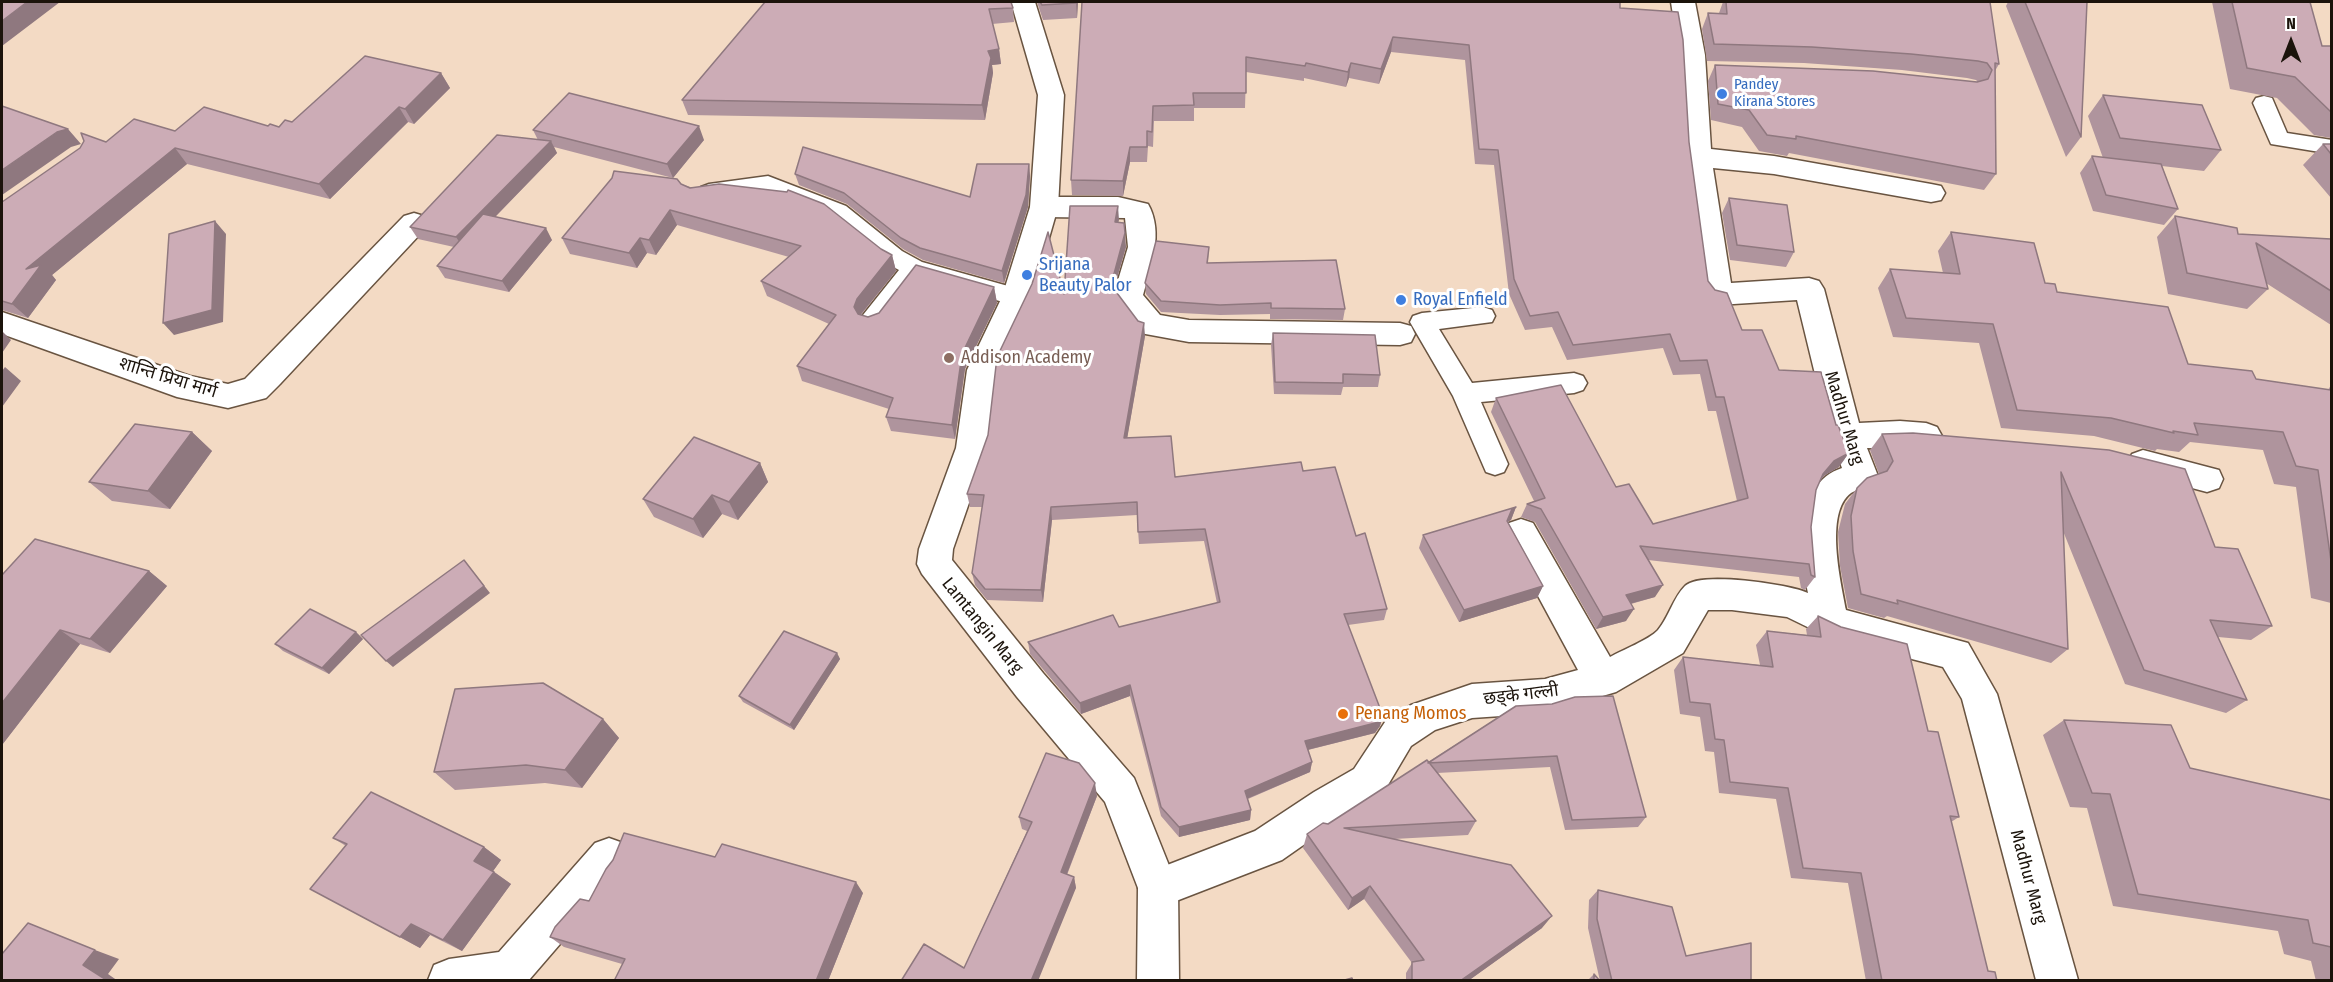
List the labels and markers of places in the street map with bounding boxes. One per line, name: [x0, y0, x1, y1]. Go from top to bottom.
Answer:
place label: Pandey Kirana Stores: [1734, 76, 1815, 111]
marker: Pandey Kirana Stores: [1715, 87, 1729, 101]
place label: Srijana Beauty Palor: [1039, 254, 1131, 296]
marker: Srijana Beauty Palor: [1020, 268, 1034, 282]
place label: Royal Enfield: [1413, 289, 1508, 311]
marker: Royal Enfield: [1394, 293, 1408, 307]
place label: Addison Academy: [961, 347, 1091, 369]
marker: Addison Academy: [942, 351, 956, 365]
place label: Penang Momos: [1355, 703, 1467, 725]
marker: Penang Momos: [1336, 707, 1350, 721]

